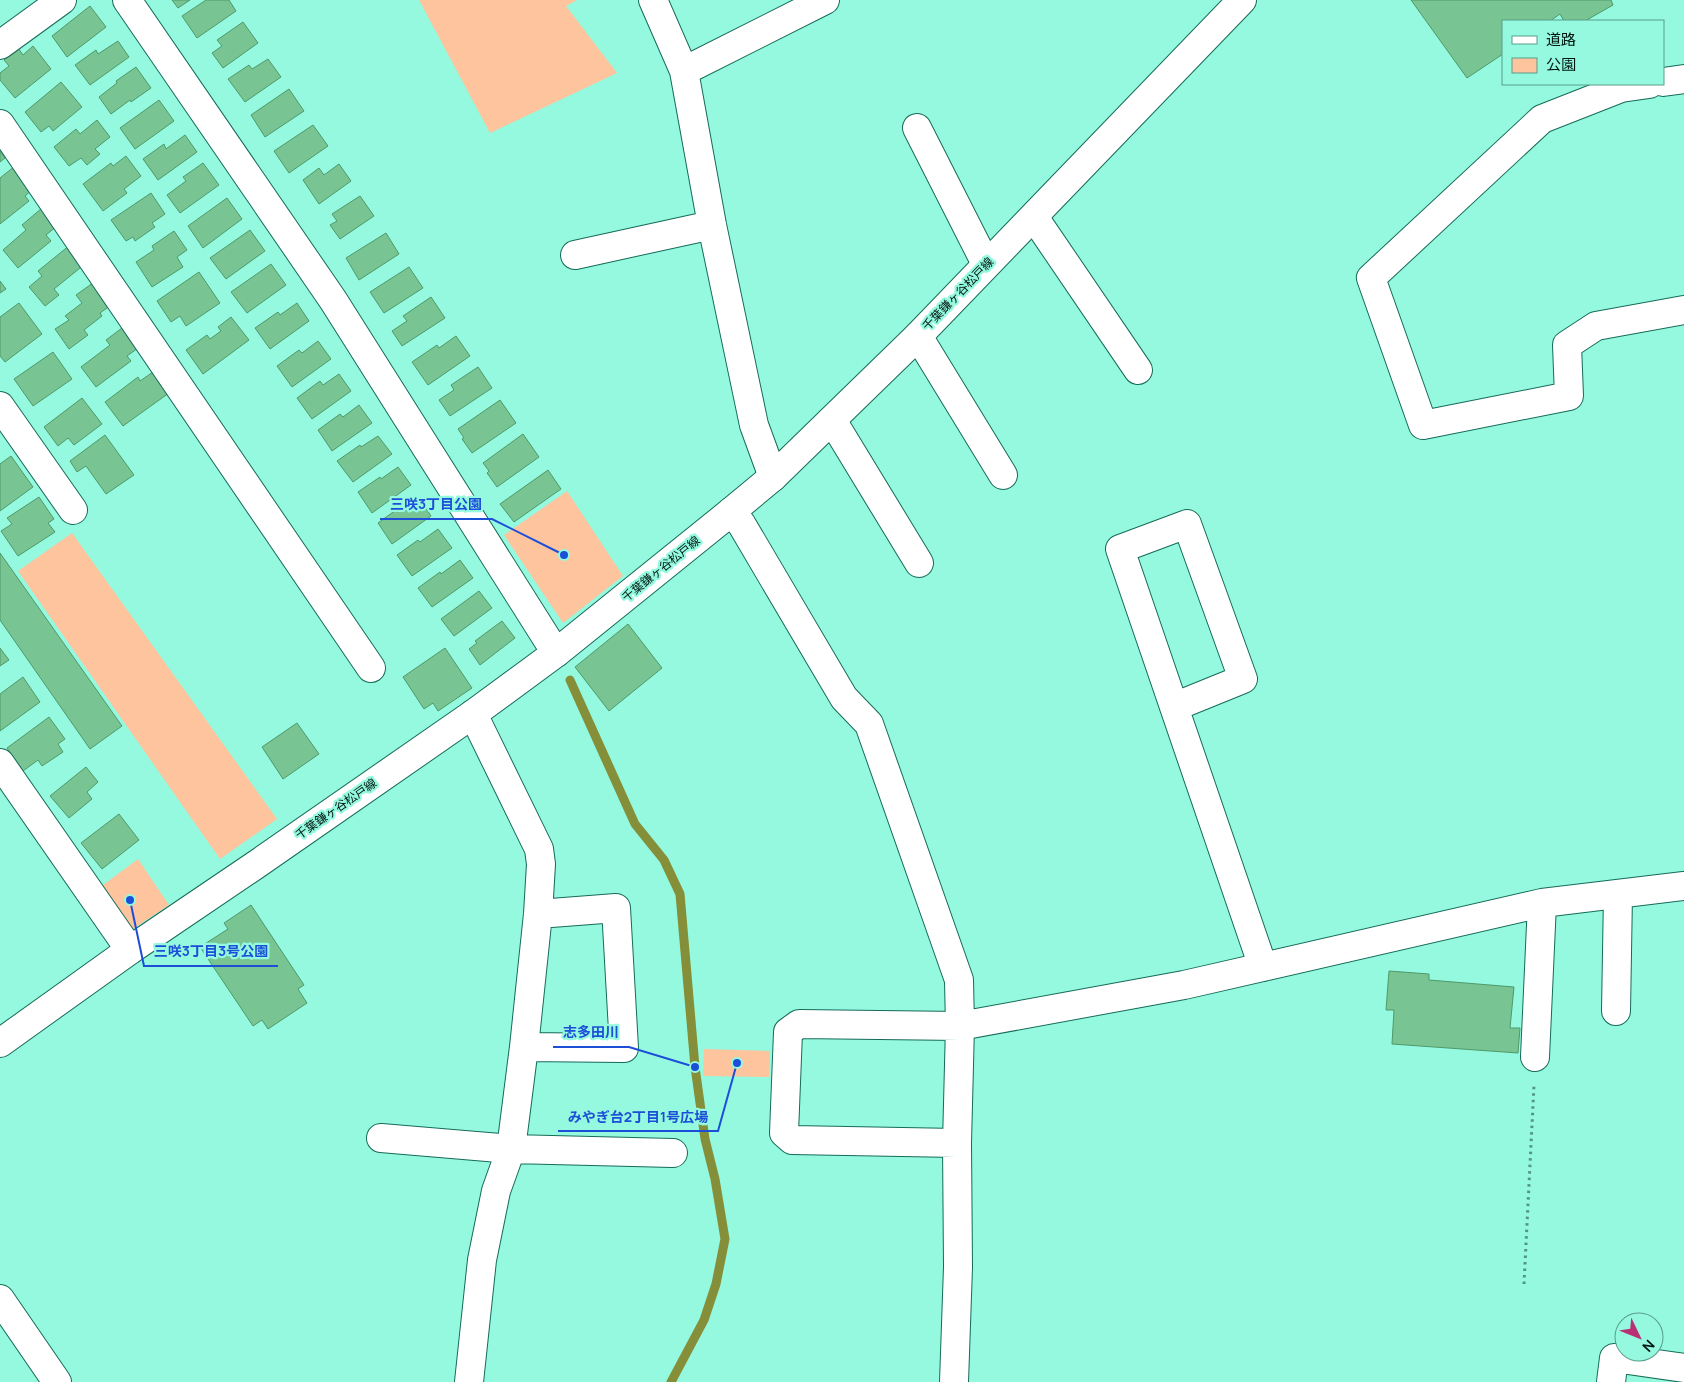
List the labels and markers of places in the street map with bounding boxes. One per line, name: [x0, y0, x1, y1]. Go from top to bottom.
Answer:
callout: 三咲3丁目公園: [380, 490, 492, 519]
callout: 三咲3丁目3号公園: [144, 937, 278, 966]
callout: 志多田川: [553, 1018, 629, 1047]
callout: みやぎ台2丁目1号広場: [558, 1102, 718, 1131]

